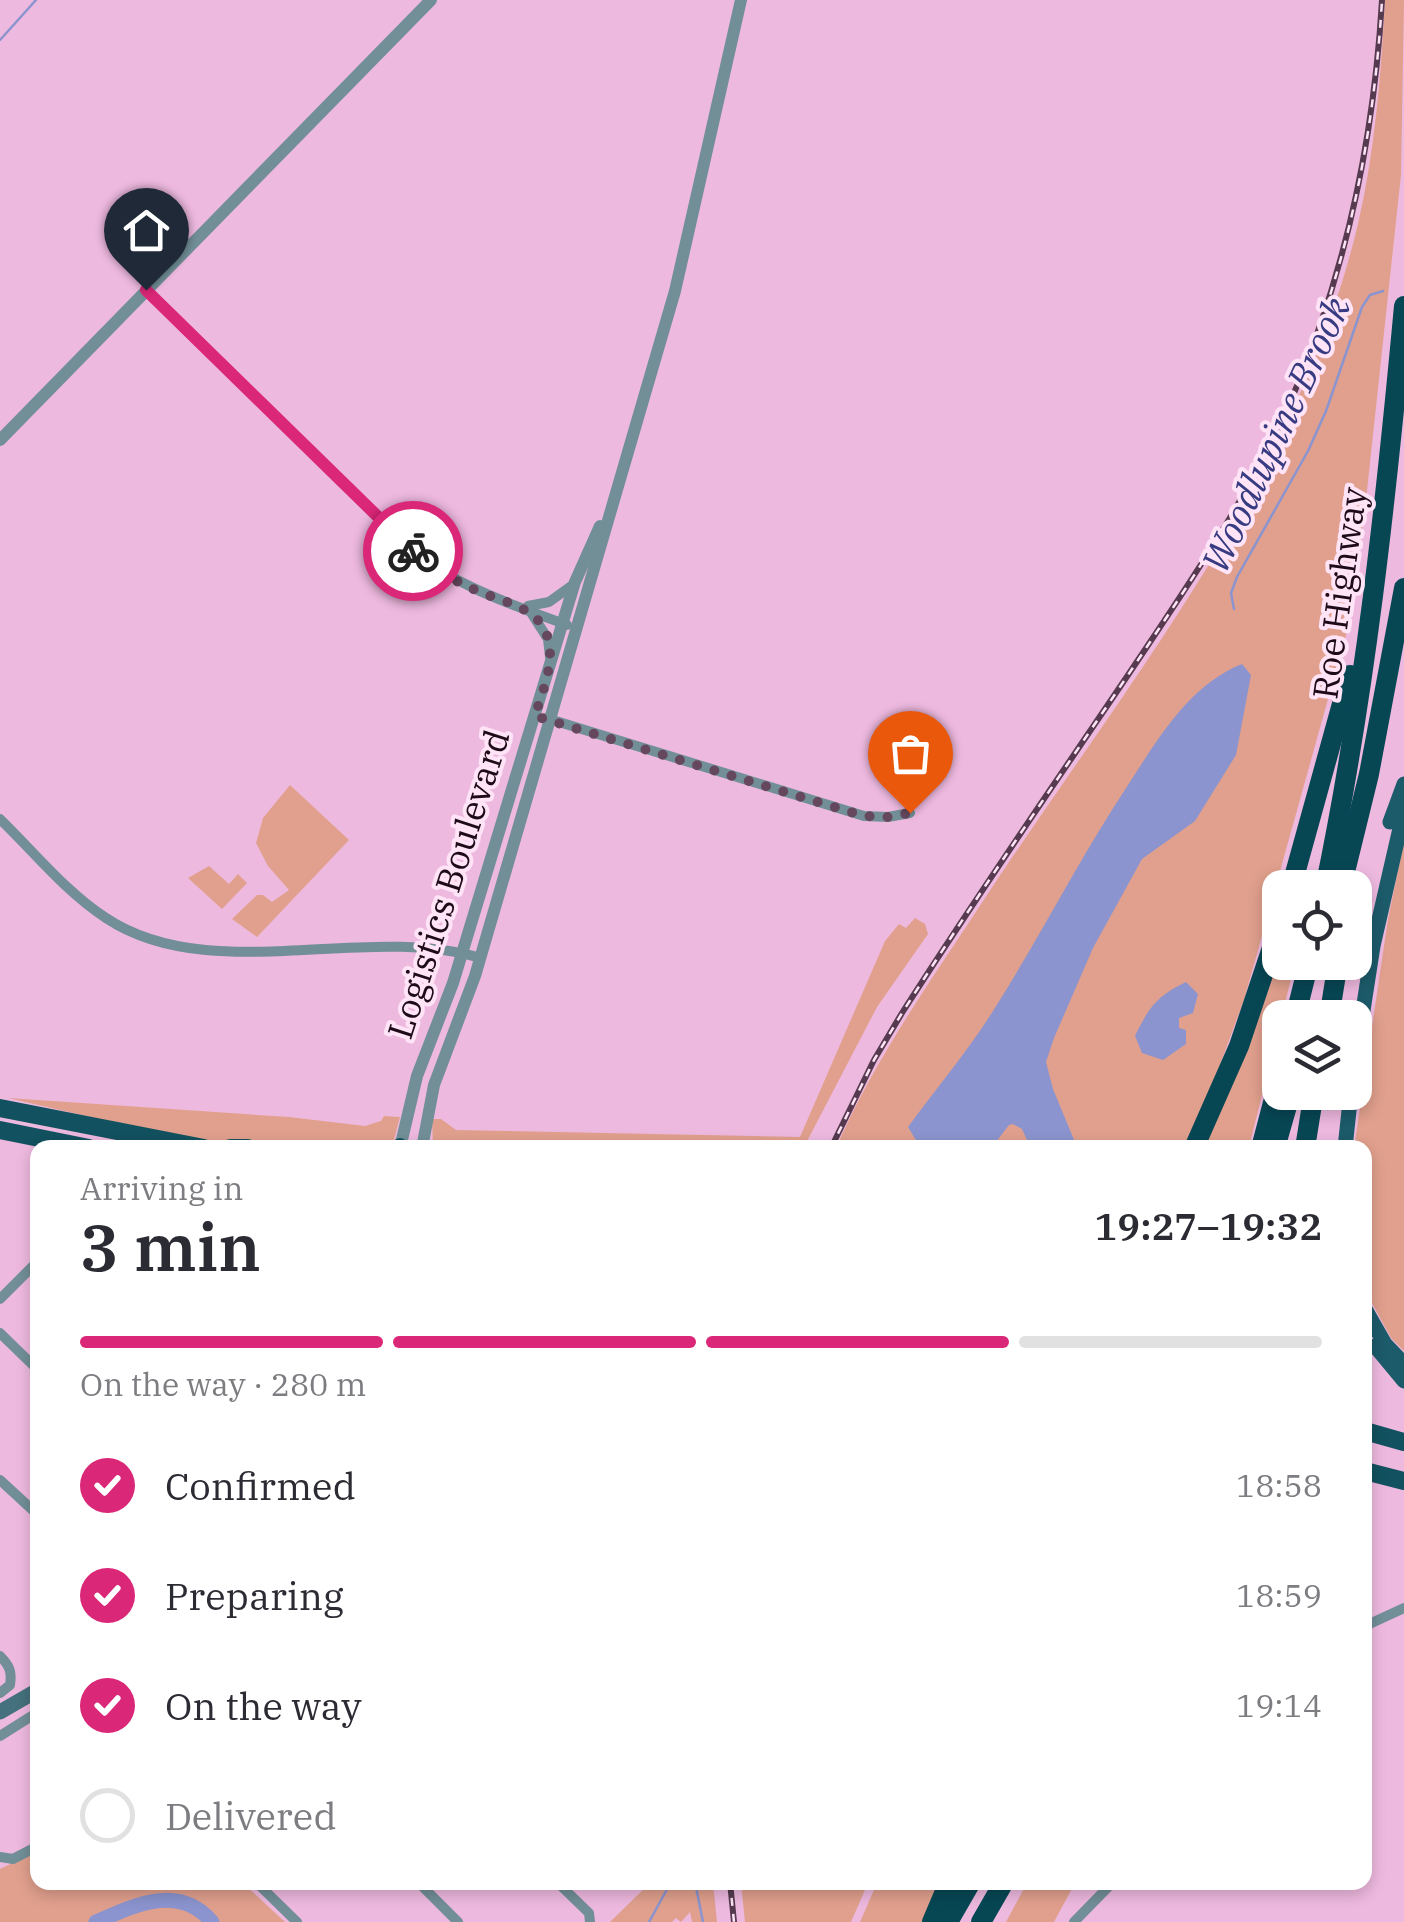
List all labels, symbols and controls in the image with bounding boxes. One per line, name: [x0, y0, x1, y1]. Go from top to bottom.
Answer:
pin: [104, 188, 189, 291]
icon: home: [119, 203, 174, 258]
water label: Woodlupine Brook: [1190, 288, 1361, 580]
street label: Roe Highway: [1301, 484, 1377, 702]
courier: [363, 501, 463, 601]
icon: bike: [386, 524, 441, 579]
pin: [868, 711, 953, 814]
street label: Logistics Boulevard: [376, 724, 520, 1044]
icon: bag: [883, 726, 938, 781]
map controls: [1262, 870, 1372, 1110]
button: locate: [1262, 870, 1372, 980]
button: layers: [1262, 1000, 1372, 1110]
text: Arriving in: [80, 1167, 243, 1209]
text: 19:27–19:32: [1095, 1201, 1322, 1250]
text: 3 min: [80, 1204, 261, 1289]
text: On the way · 280 m: [80, 1363, 366, 1405]
icon: check: [80, 1458, 135, 1513]
text: Confirmed: [165, 1461, 356, 1510]
text: 18:58: [1236, 1464, 1322, 1506]
icon: check: [80, 1568, 135, 1623]
text: Preparing: [165, 1571, 344, 1620]
text: 18:59: [1236, 1574, 1322, 1616]
icon: check: [80, 1678, 135, 1733]
text: On the way: [165, 1681, 362, 1730]
text: 19:14: [1236, 1684, 1322, 1726]
text: Delivered: [165, 1791, 337, 1840]

